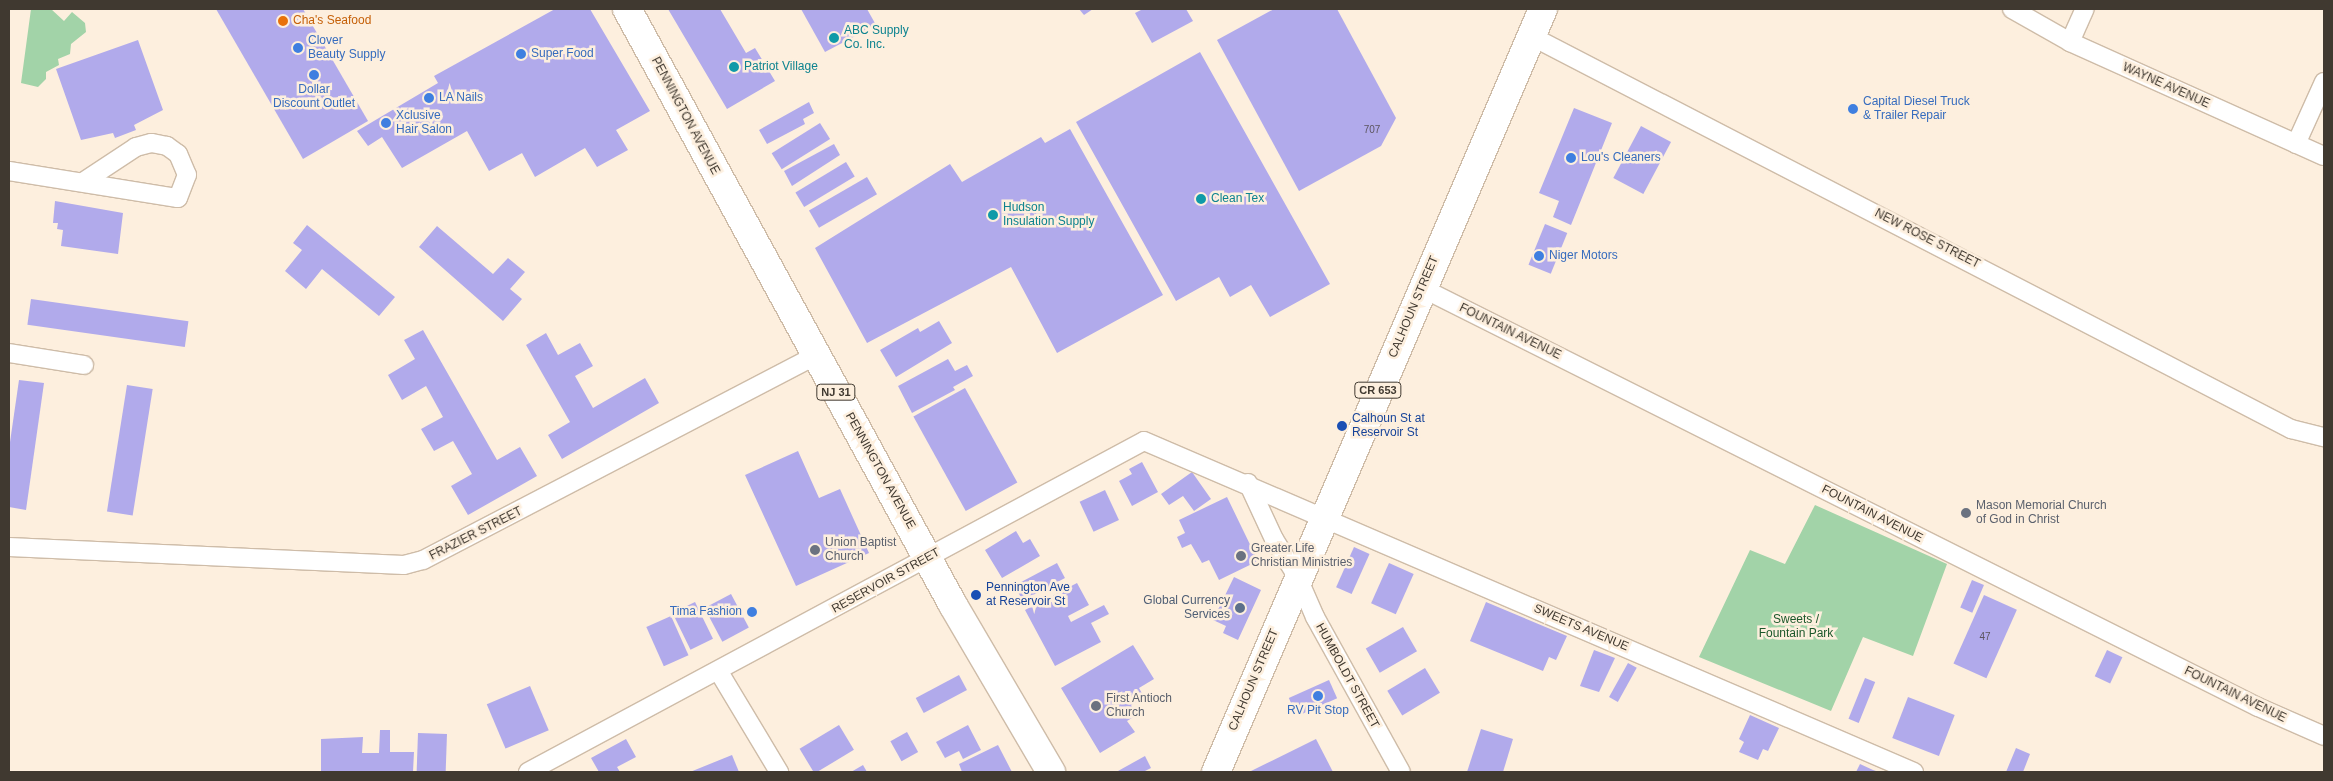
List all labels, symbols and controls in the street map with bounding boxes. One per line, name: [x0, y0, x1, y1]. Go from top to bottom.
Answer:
place label: Cha's Seafood: [293, 14, 371, 28]
marker: Cha's Seafood: [277, 15, 289, 27]
place label: ABC Supply Co. Inc.: [844, 24, 909, 52]
marker: ABC Supply Co. Inc.: [828, 32, 840, 44]
place label: Clover Beauty Supply: [308, 34, 385, 62]
marker: Clover Beauty Supply: [292, 42, 304, 54]
place label: Super Food: [531, 47, 594, 61]
marker: Super Food: [515, 48, 527, 60]
street label: PENNINGTON AVENUE: [648, 55, 722, 177]
place label: Patriot Village: [744, 60, 818, 74]
street label: WAYNE AVENUE: [2120, 60, 2212, 112]
marker: Patriot Village: [728, 61, 740, 73]
marker: Dollar Discount Outlet: [308, 69, 320, 81]
place label: Dollar Discount Outlet: [273, 83, 355, 111]
place label: LA Nails: [439, 91, 484, 105]
marker: LA Nails: [423, 92, 435, 104]
place label: Capital Diesel Truck & Trailer Repair: [1863, 95, 1970, 123]
marker: Capital Diesel Truck & Trailer Repair: [1847, 103, 1859, 115]
place label: Xclusive Hair Salon: [396, 109, 452, 137]
marker: Xclusive Hair Salon: [380, 117, 392, 129]
house number: 707: [1364, 124, 1380, 136]
place label: Lou's Cleaners: [1581, 151, 1661, 165]
marker: Lou's Cleaners: [1565, 152, 1577, 164]
place label: Clean Tex: [1211, 192, 1264, 206]
marker: Clean Tex: [1195, 193, 1207, 205]
place label: Hudson Insulation Supply: [1003, 201, 1094, 229]
street label: NEW ROSE STREET: [1872, 206, 1982, 272]
marker: Hudson Insulation Supply: [987, 209, 999, 221]
place label: Niger Motors: [1549, 249, 1618, 263]
marker: Niger Motors: [1533, 250, 1545, 262]
street label: CALHOUN STREET: [1386, 254, 1442, 360]
street label: FOUNTAIN AVENUE: [1456, 301, 1564, 363]
road number: CR 653: [1354, 382, 1402, 398]
road number: NJ 31: [816, 384, 856, 401]
street label: PENNINGTON AVENUE: [842, 410, 918, 532]
place label: Calhoun St at Reservoir St: [1352, 412, 1425, 440]
marker: Calhoun St at Reservoir St: [1336, 420, 1348, 432]
street label: FOUNTAIN AVENUE: [1819, 482, 1925, 546]
place label: Mason Memorial Church of God in Christ: [1976, 499, 2107, 527]
street label: FRAZIER STREET: [427, 504, 525, 564]
marker: Mason Memorial Church of God in Christ: [1960, 507, 1972, 519]
place label: Union Baptist Church: [825, 536, 896, 564]
place label: Greater Life Christian Ministries: [1251, 542, 1352, 570]
marker: Union Baptist Church: [809, 544, 821, 556]
street label: RESERVOIR STREET: [830, 545, 942, 617]
marker: Greater Life Christian Ministries: [1235, 550, 1247, 562]
place label: Pennington Ave at Reservoir St: [986, 581, 1071, 609]
marker: Pennington Ave at Reservoir St: [970, 589, 982, 601]
place label: Global Currency Services: [1143, 594, 1230, 622]
street label: SWEETS AVENUE: [1531, 601, 1631, 655]
marker: Global Currency Services: [1234, 602, 1246, 614]
place label: Tima Fashion: [670, 605, 742, 619]
marker: Tima Fashion: [746, 606, 758, 618]
park label: Sweets / Fountain Park: [1759, 613, 1833, 641]
street label: HUMBOLDT STREET: [1312, 621, 1382, 731]
street label: CALHOUN STREET: [1226, 627, 1282, 733]
house number: 47: [1979, 631, 1991, 643]
street label: FOUNTAIN AVENUE: [2181, 664, 2289, 726]
marker: RV Pit Stop: [1312, 690, 1324, 702]
place label: First Antioch Church: [1106, 692, 1173, 720]
marker: First Antioch Church: [1090, 700, 1102, 712]
place label: RV Pit Stop: [1287, 704, 1349, 718]

